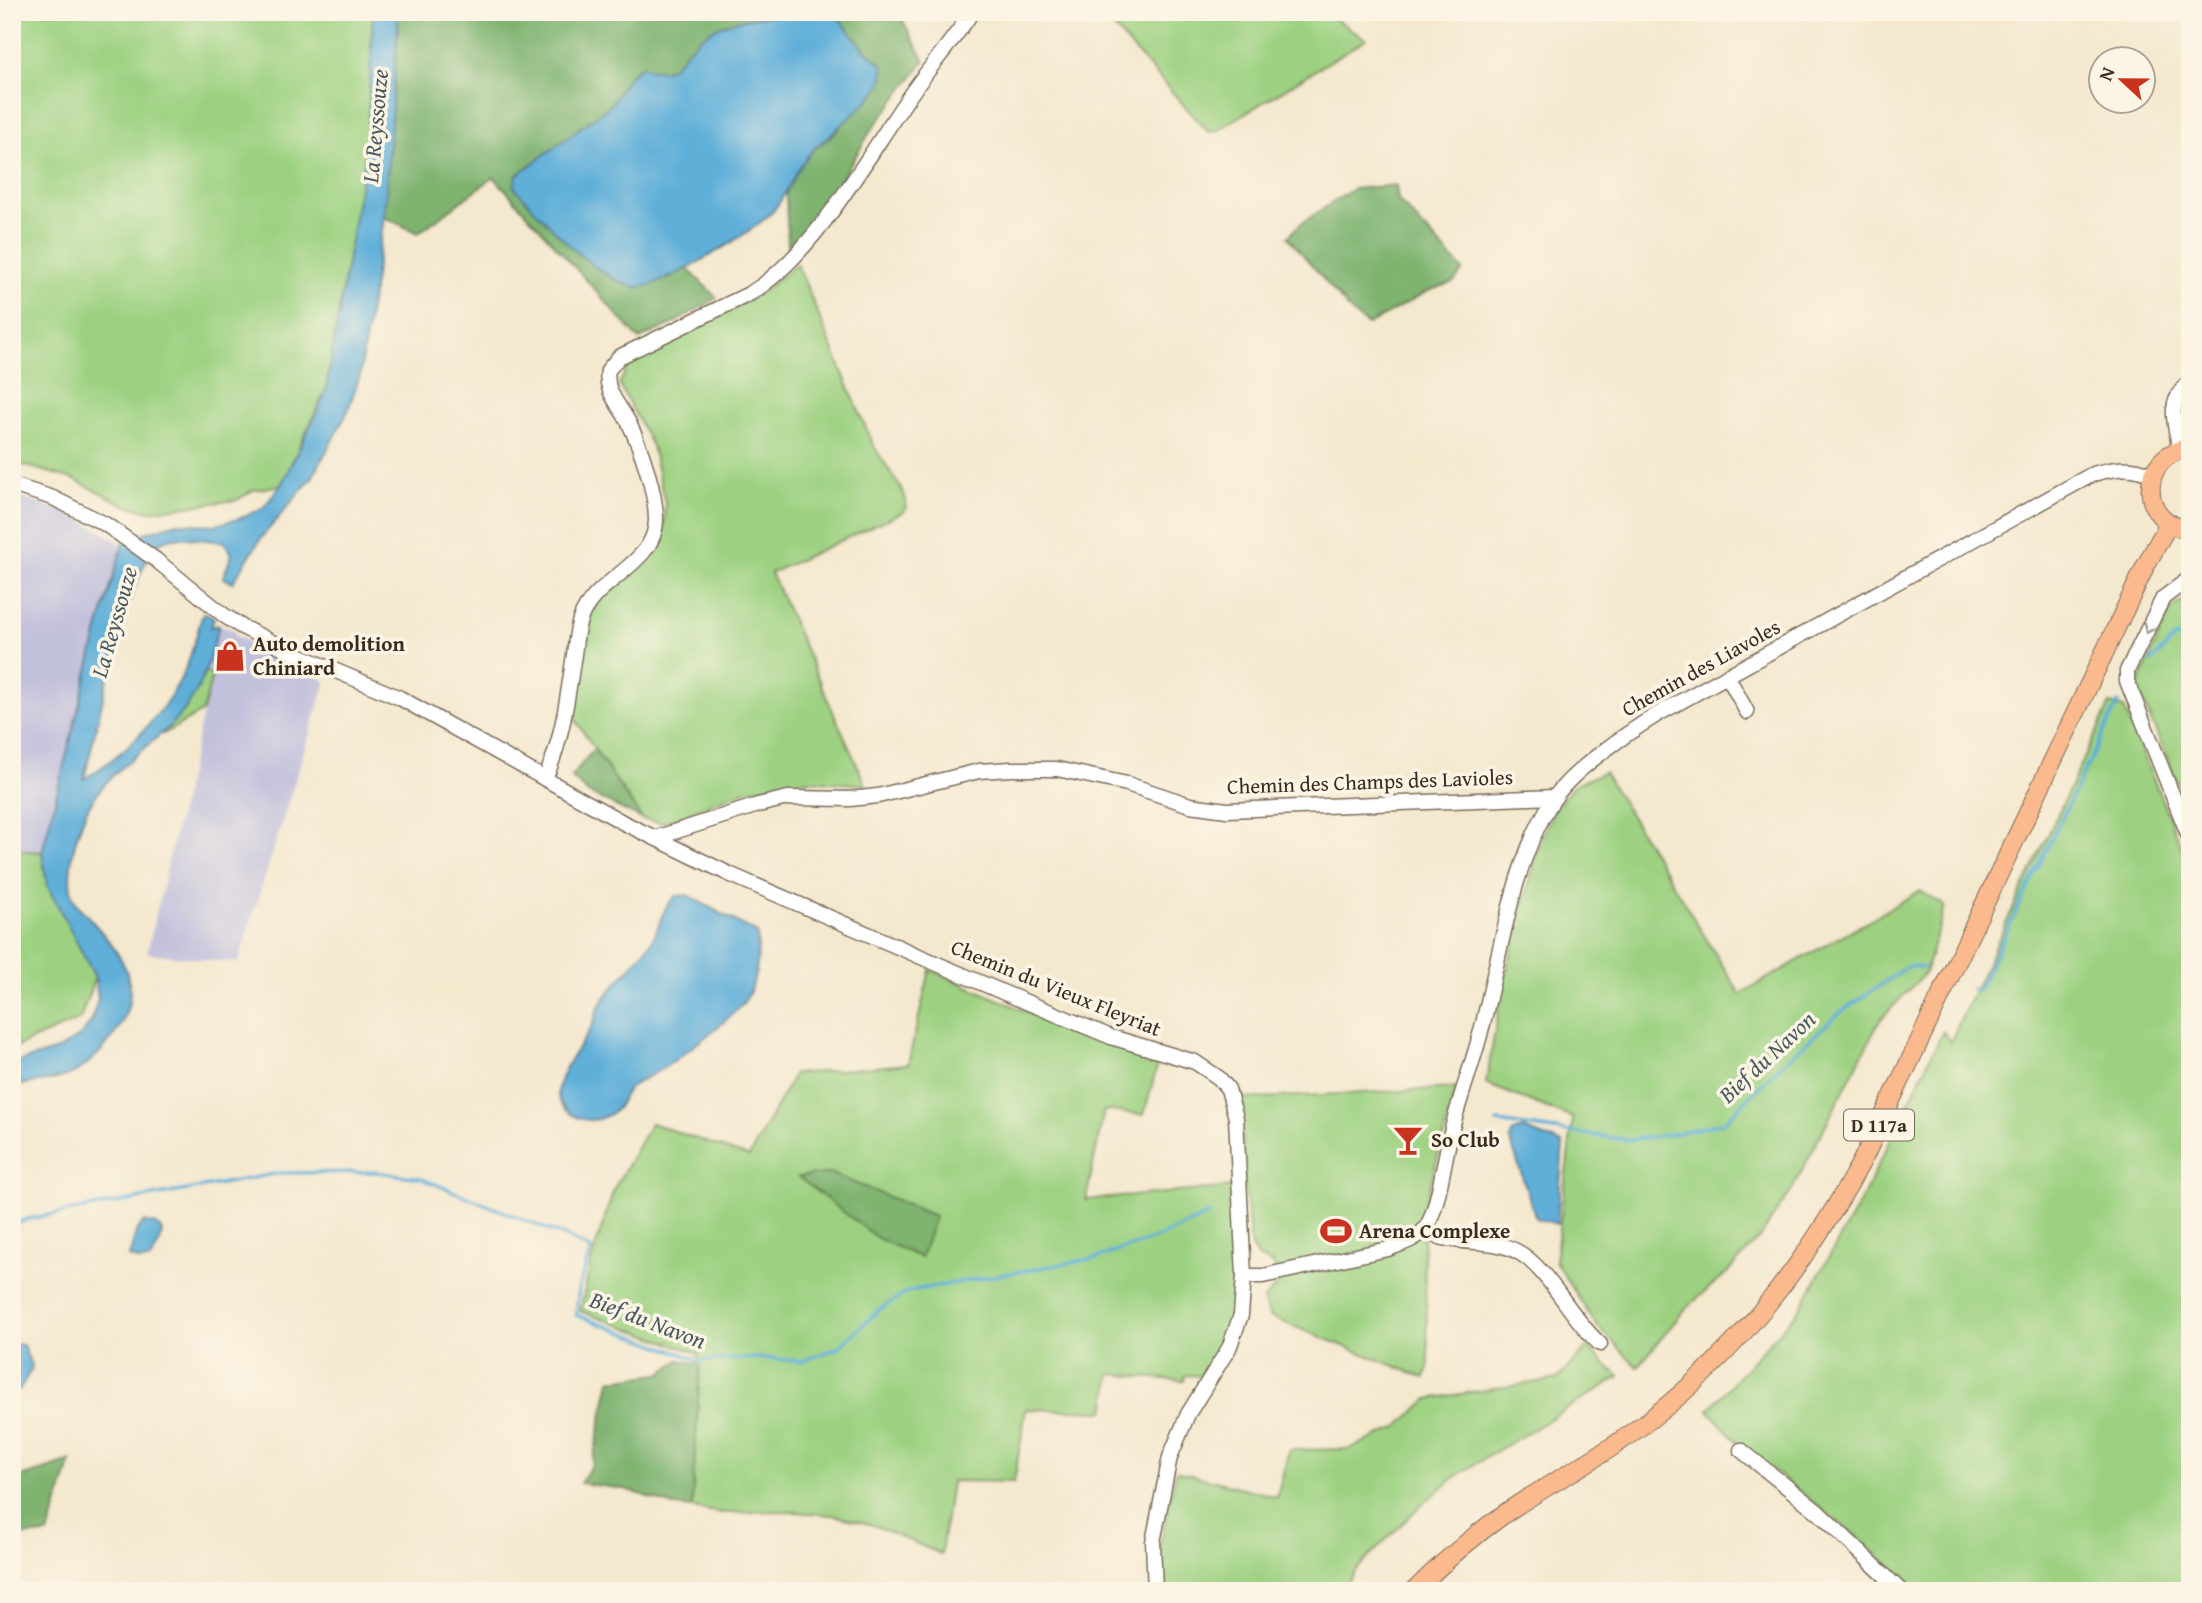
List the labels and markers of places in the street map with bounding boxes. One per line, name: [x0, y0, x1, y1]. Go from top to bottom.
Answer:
place label: Auto demolition Chiniard: [253, 628, 405, 683]
shop icon: Auto demolition Chiniard: [213, 639, 247, 673]
bar icon: So Club: [1391, 1123, 1425, 1157]
place label: So Club: [1431, 1124, 1500, 1155]
sports icon: Arena Complexe: [1319, 1214, 1353, 1248]
place label: Arena Complexe: [1359, 1215, 1510, 1246]

